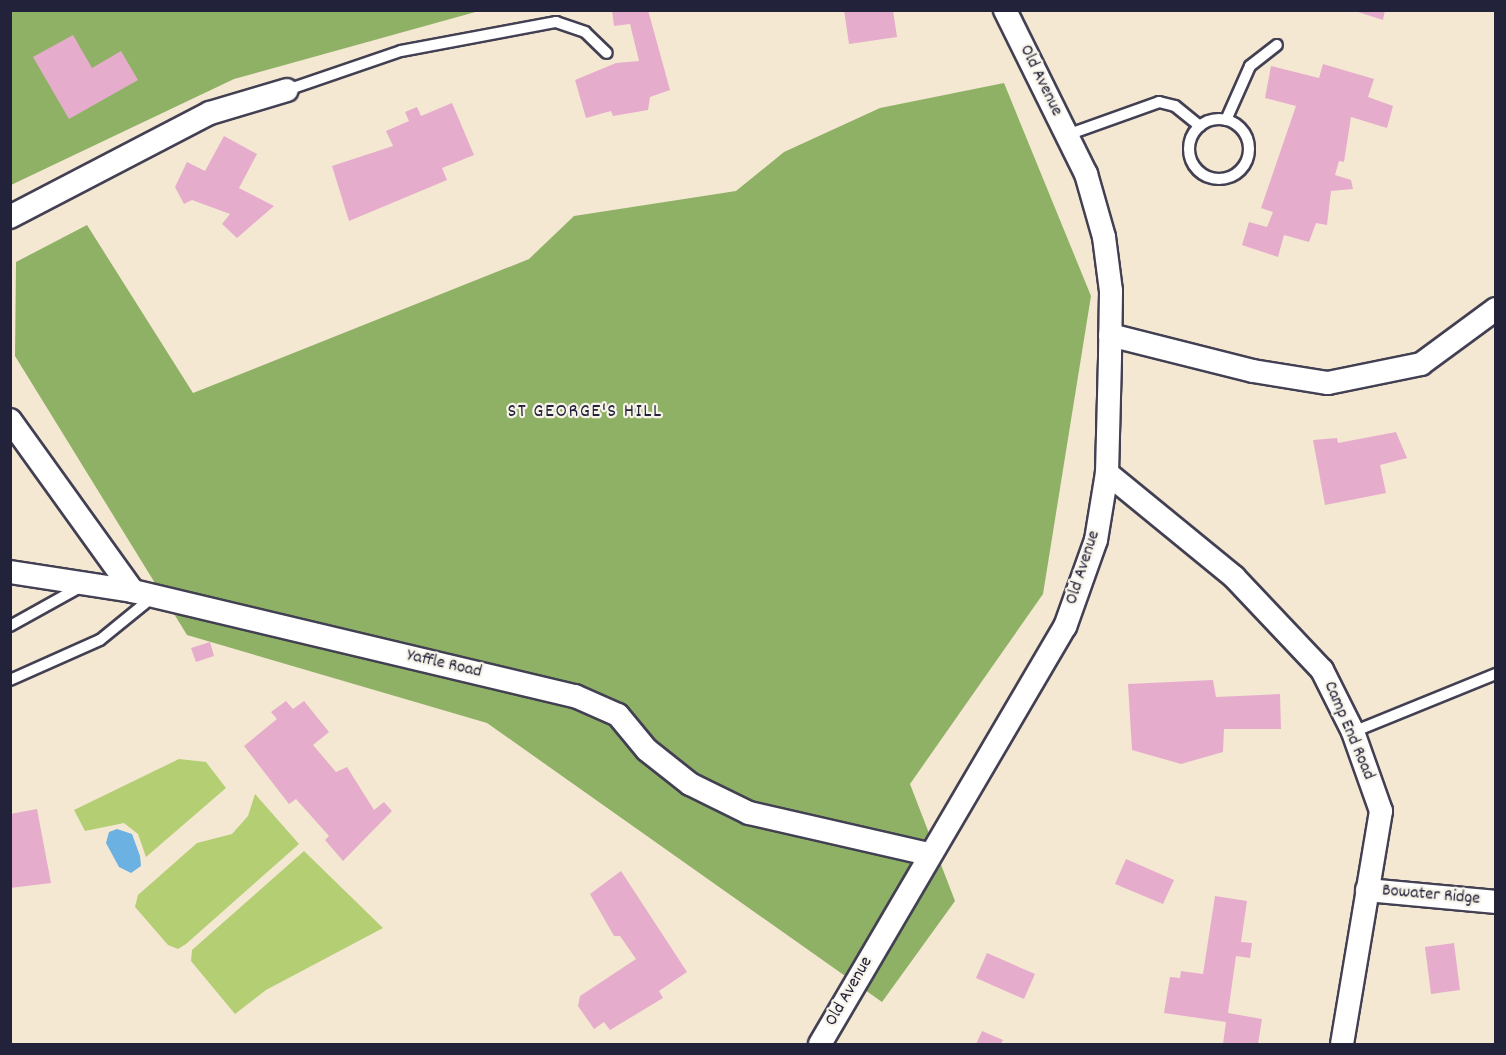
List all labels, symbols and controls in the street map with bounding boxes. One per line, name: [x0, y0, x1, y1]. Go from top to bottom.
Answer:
street label: Old Avenue: [1014, 42, 1066, 120]
district label: ST GEORGE'S HILL: [507, 400, 663, 424]
street label: Old Avenue: [1062, 528, 1106, 608]
street label: Yaffle Road: [404, 646, 484, 684]
street label: Camp End Road: [1318, 679, 1378, 783]
street label: Bowater Ridge: [1381, 881, 1481, 911]
street label: Old Avenue: [822, 954, 878, 1030]

